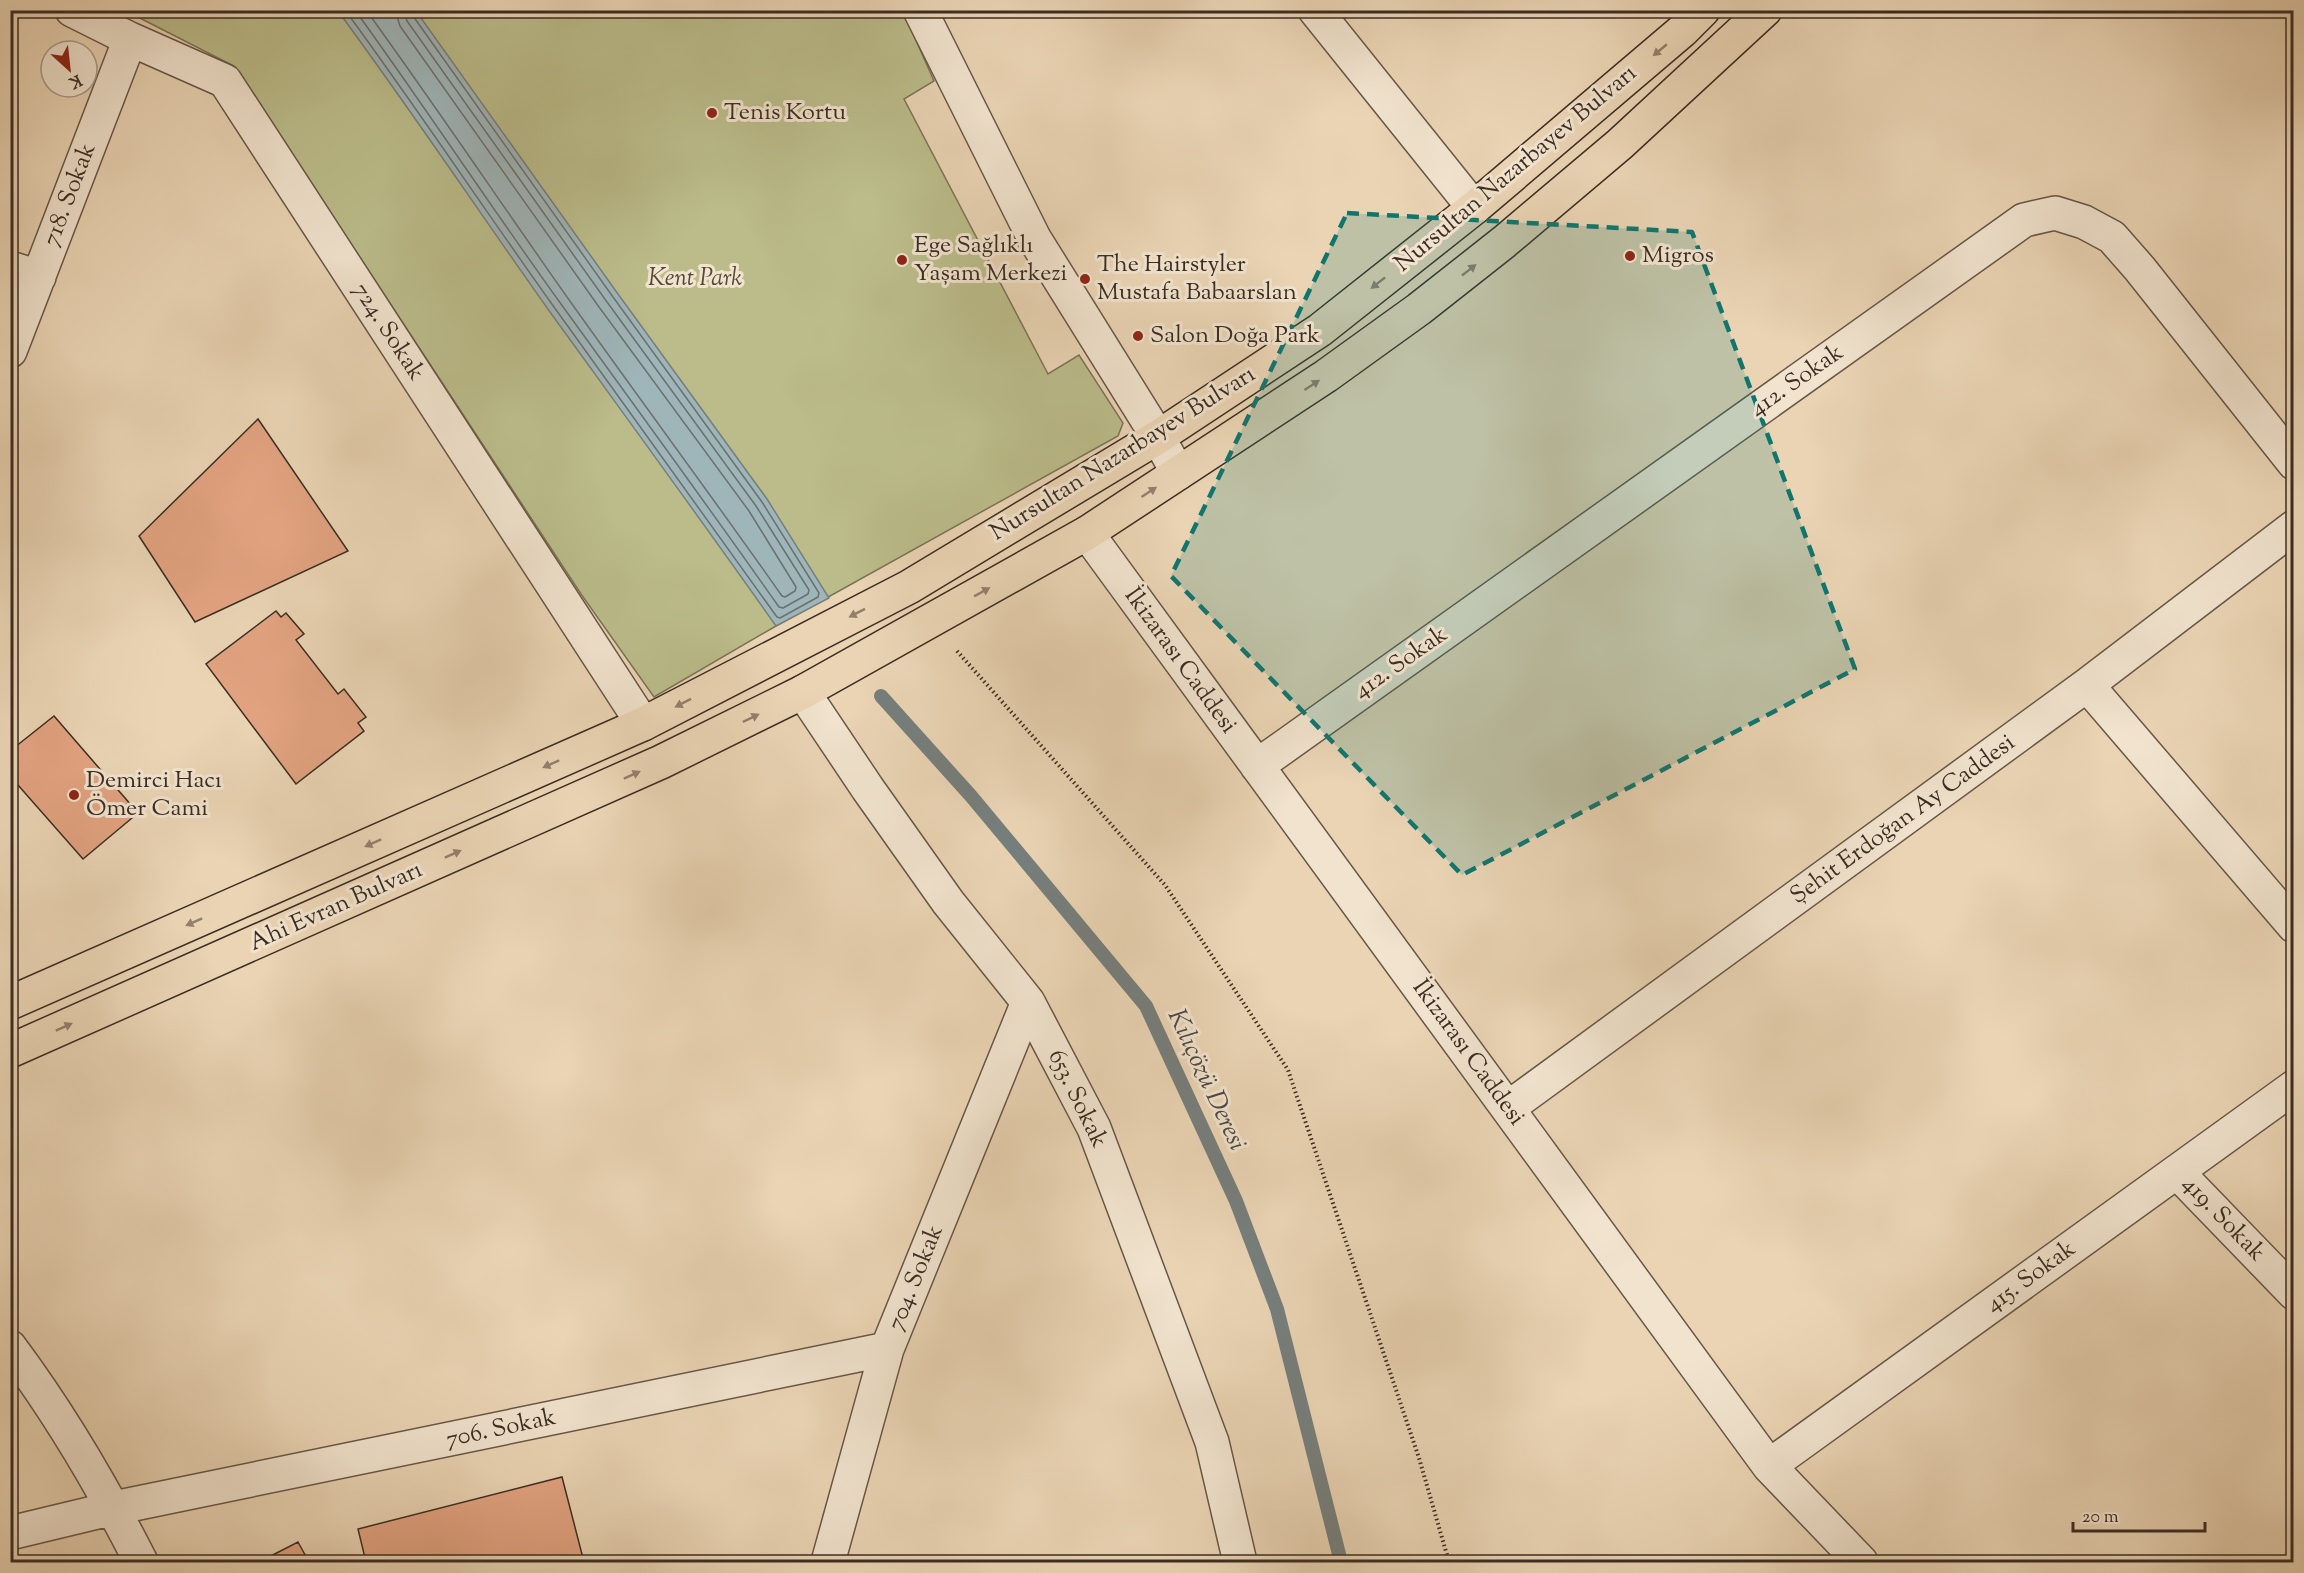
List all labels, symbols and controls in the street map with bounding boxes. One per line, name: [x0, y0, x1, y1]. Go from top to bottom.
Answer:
north arrow: [39, 39, 99, 99]
one-way arrow: [1653, 43, 1668, 56]
street label: Nursultan Nazarbayev Bulvarı: [1387, 57, 1645, 281]
text: K: [64, 67, 85, 93]
place label: Tenis Kortu: [724, 96, 846, 130]
marker: Tenis Kortu: [705, 106, 719, 120]
street label: 718. Sokak: [35, 139, 105, 251]
place label: Ege Sağlıklı Yaşam Merkezi: [914, 229, 1068, 291]
place label: Migros: [1642, 239, 1714, 273]
place label: The Hairstyler Mustafa Babaarslan: [1097, 248, 1297, 310]
marker: Migros: [1623, 249, 1637, 263]
marker: Ege Sağlıklı Yaşam Merkezi: [895, 253, 909, 267]
park label: Kent Park: [648, 262, 742, 296]
one-way arrow: [1461, 263, 1477, 276]
marker: The Hairstyler Mustafa Babaarslan: [1078, 272, 1092, 286]
street label: 724. Sokak: [344, 276, 432, 388]
one-way arrow: [1371, 277, 1386, 289]
place label: Salon Doğa Park: [1150, 319, 1320, 353]
marker: Salon Doğa Park: [1131, 329, 1145, 343]
street label: 412. Sokak: [1743, 336, 1851, 426]
street label: Nursultan Nazarbayev Bulvarı: [984, 358, 1262, 550]
one-way arrow: [1304, 380, 1320, 391]
one-way arrow: [1141, 487, 1157, 498]
street label: İkizarası Caddesi: [1115, 581, 1245, 741]
one-way arrow: [973, 587, 990, 597]
one-way arrow: [848, 609, 865, 618]
street label: 412. Sokak: [1347, 618, 1455, 708]
one-way arrow: [675, 698, 692, 708]
one-way arrow: [742, 713, 759, 723]
street label: Şehit Erdoğan Ay Caddesi: [1784, 727, 2023, 913]
one-way arrow: [542, 760, 560, 770]
place label: Demirci Hacı Ömer Cami: [86, 764, 222, 826]
one-way arrow: [623, 770, 641, 780]
marker: Demirci Hacı Ömer Cami: [67, 788, 81, 802]
one-way arrow: [364, 839, 381, 848]
one-way arrow: [445, 850, 462, 859]
street label: Ahi Evran Bulvarı: [244, 853, 428, 960]
one-way arrow: [185, 917, 203, 927]
street label: İkizarası Caddesi: [1403, 973, 1533, 1133]
water label: Kılıçözü Deresi: [1157, 1003, 1255, 1157]
one-way arrow: [55, 1022, 73, 1031]
street label: 653. Sokak: [1039, 1044, 1115, 1154]
street label: 419. Sokak: [2173, 1169, 2273, 1269]
street label: 704. Sokak: [879, 1220, 953, 1336]
street label: 415. Sokak: [1979, 1233, 2083, 1321]
street label: 706. Sokak: [443, 1401, 559, 1457]
scale bar: [2073, 1495, 2205, 1533]
text: 20 m: [2082, 1505, 2119, 1531]

